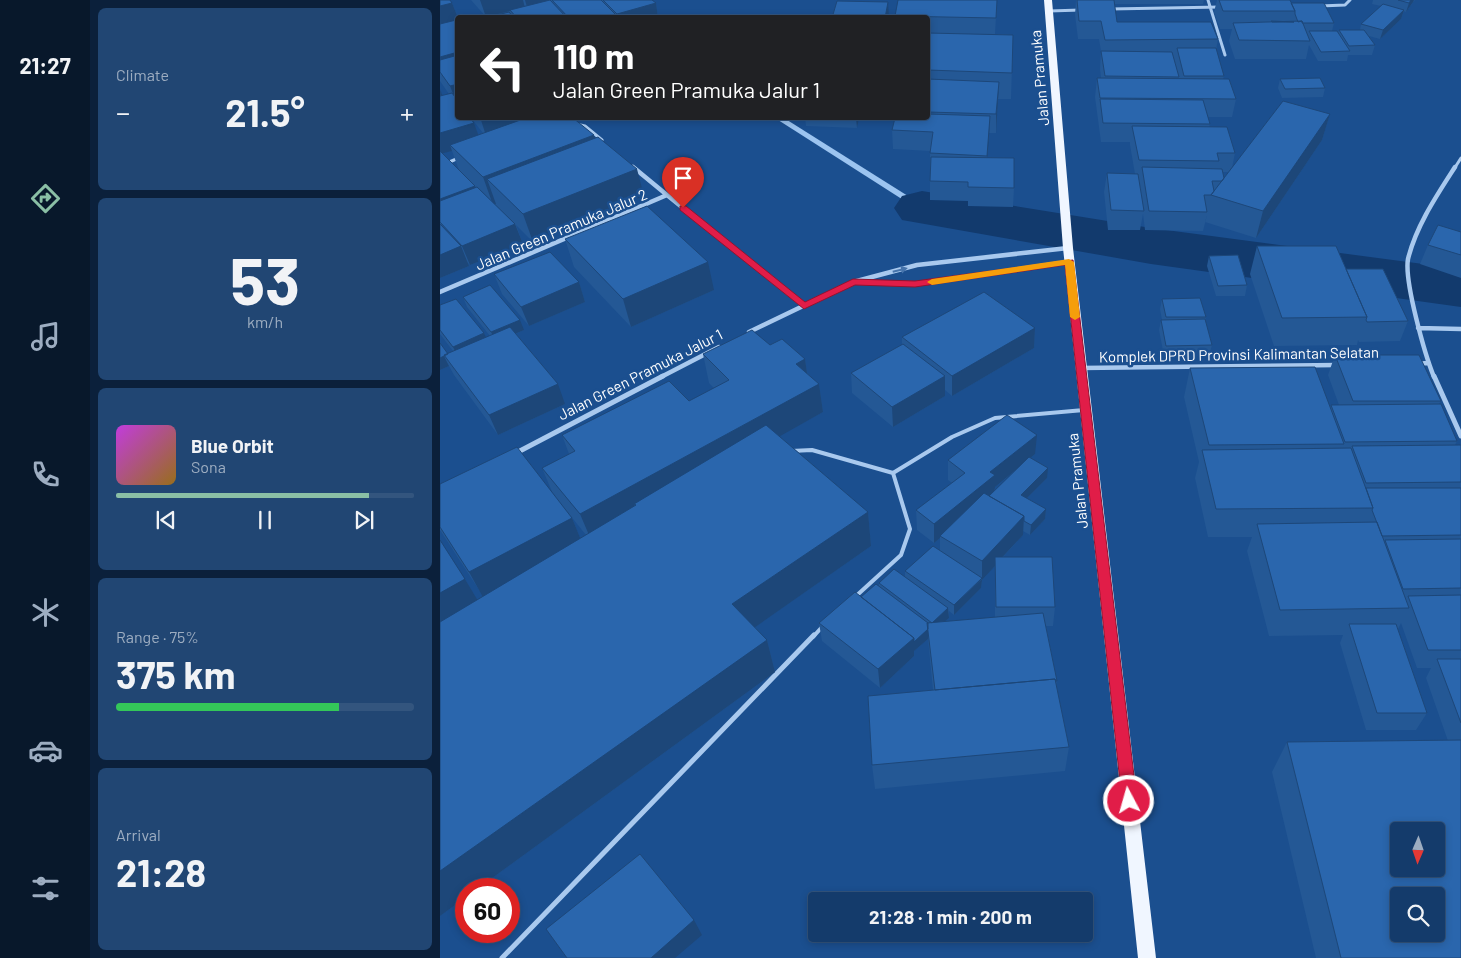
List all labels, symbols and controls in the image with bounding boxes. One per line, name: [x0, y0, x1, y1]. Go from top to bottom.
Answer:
street label: Jalan Pramuka: [1026, 29, 1052, 127]
text: 110 m: [553, 34, 634, 76]
icon: left: [470, 35, 535, 100]
text: 21:27: [19, 52, 71, 78]
text: Climate: [116, 65, 169, 84]
text: Jalan Green Pramuka Jalur 1: [553, 76, 820, 102]
text: 21.5°: [225, 89, 305, 135]
text: −: [116, 95, 130, 129]
text: +: [400, 95, 414, 129]
pin: [662, 157, 704, 208]
icon: arrive: [669, 164, 697, 192]
icon: directions: [28, 181, 63, 216]
street label: Jalan Green Pramuka Jalur 2: [472, 185, 650, 273]
text: 53: [230, 240, 300, 318]
one-way arrow: [893, 265, 908, 273]
text: km/h: [247, 312, 283, 331]
icon: music: [28, 319, 63, 354]
street label: Jalan Green Pramuka Jalur 1: [555, 325, 725, 423]
street label: Komplek DPRD Provinsi Kalimantan Selatan: [1099, 343, 1379, 365]
street label: Jalan Pramuka: [1063, 432, 1091, 530]
text: Blue Orbit: [191, 434, 274, 457]
icon: phone: [28, 457, 63, 492]
text: Sona: [191, 457, 226, 476]
icon: previous: [152, 506, 180, 534]
icon: pause: [251, 506, 279, 534]
icon: next: [350, 506, 378, 534]
icon: climate: [28, 595, 63, 630]
text: Range · 75%: [116, 627, 199, 646]
text: 375 km: [116, 651, 235, 697]
icon: car: [28, 733, 63, 768]
position arrow: [1102, 774, 1154, 826]
north arrow: [1390, 822, 1445, 878]
map controls: [1390, 822, 1445, 942]
text: Arrival: [116, 825, 161, 844]
text: 21:28: [116, 849, 206, 895]
icon: filters: [28, 871, 63, 906]
speed limit sign: 60: [455, 878, 520, 943]
button: search: [1390, 887, 1445, 942]
text: 21:28 · 1 min · 200 m: [869, 905, 1032, 928]

